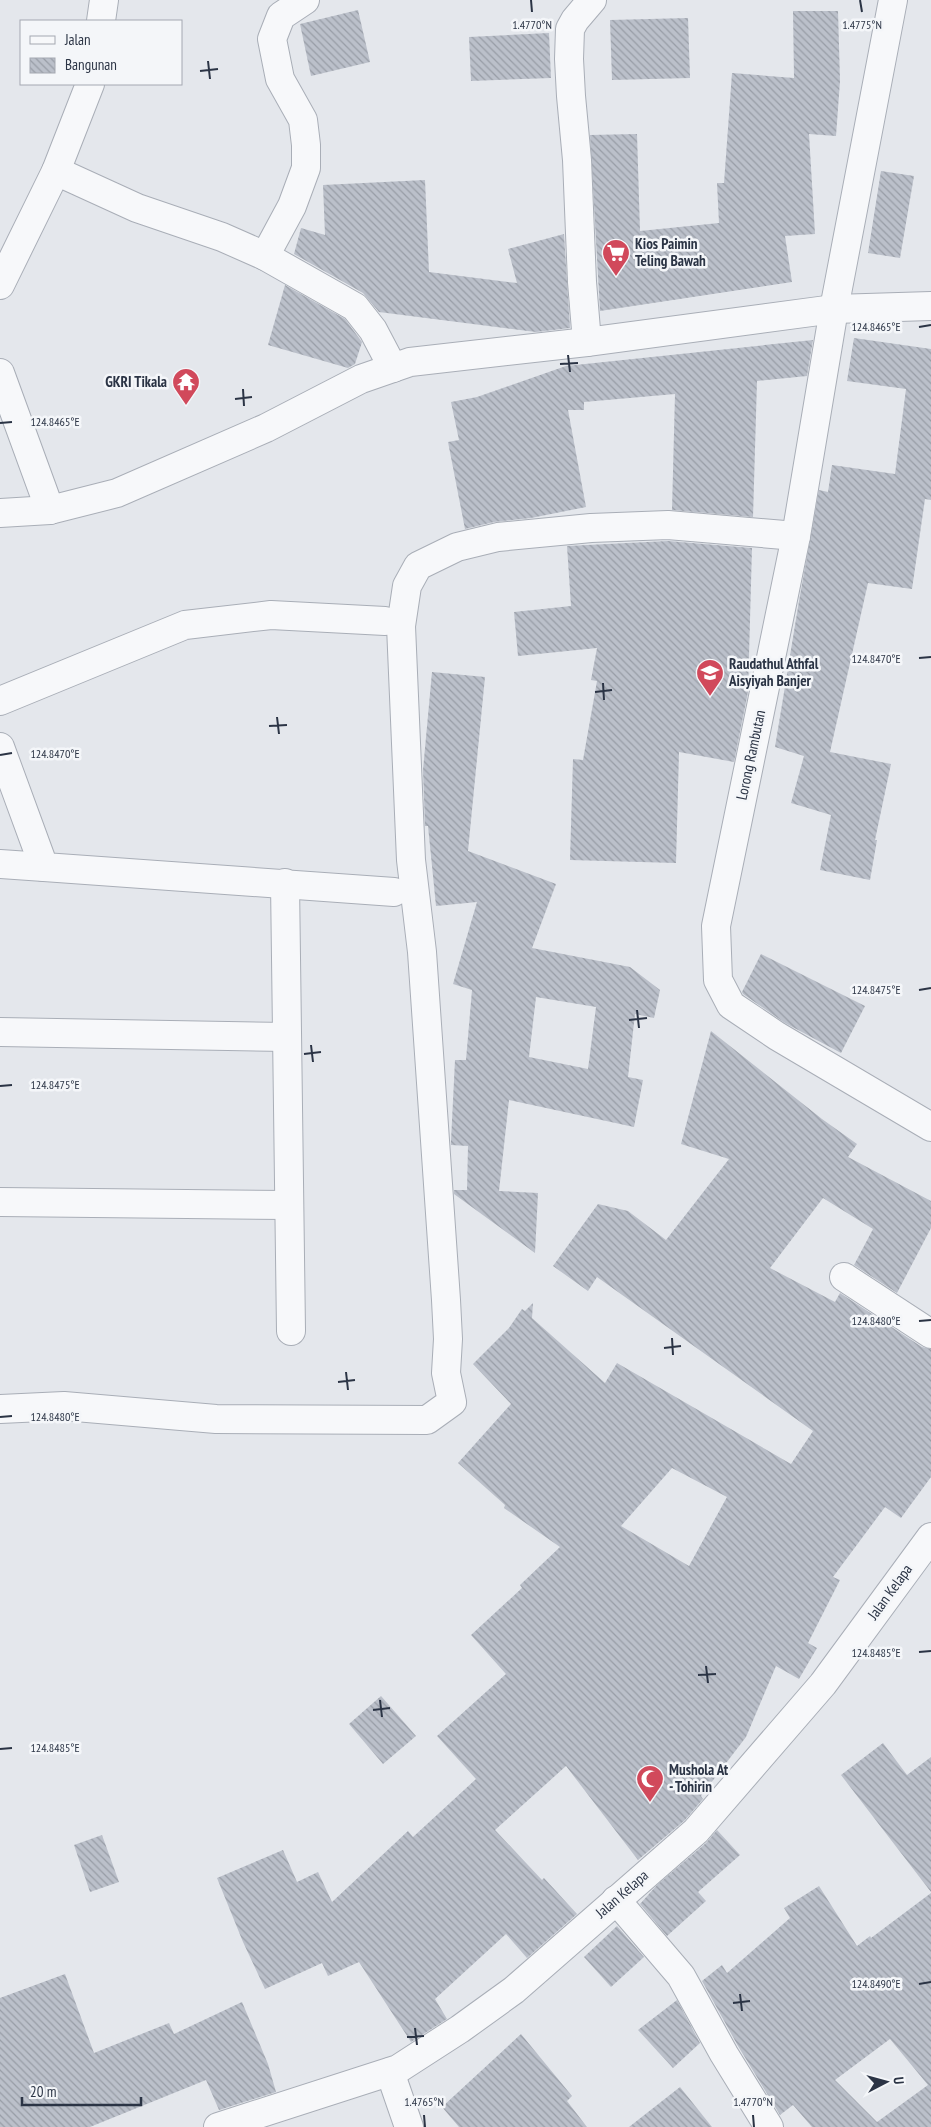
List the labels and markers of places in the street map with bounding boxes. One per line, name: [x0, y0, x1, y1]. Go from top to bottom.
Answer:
place label: Kios Paimin Teling Bawah: [635, 234, 706, 270]
supermarket icon: Kios Paimin Teling Bawah: [601, 238, 631, 277]
temple icon: GKRI Tikala: [171, 367, 201, 406]
place label: GKRI Tikala: [105, 372, 167, 391]
place label: Raudathul Athfal Aisyiyah Banjer: [728, 654, 819, 690]
school or university icon: Raudathul Athfal Aisyiyah Banjer: [695, 658, 725, 697]
place label: Mushola At - Tohirin: [669, 1760, 729, 1796]
mosque icon: Mushola At - Tohirin: [635, 1764, 665, 1803]

